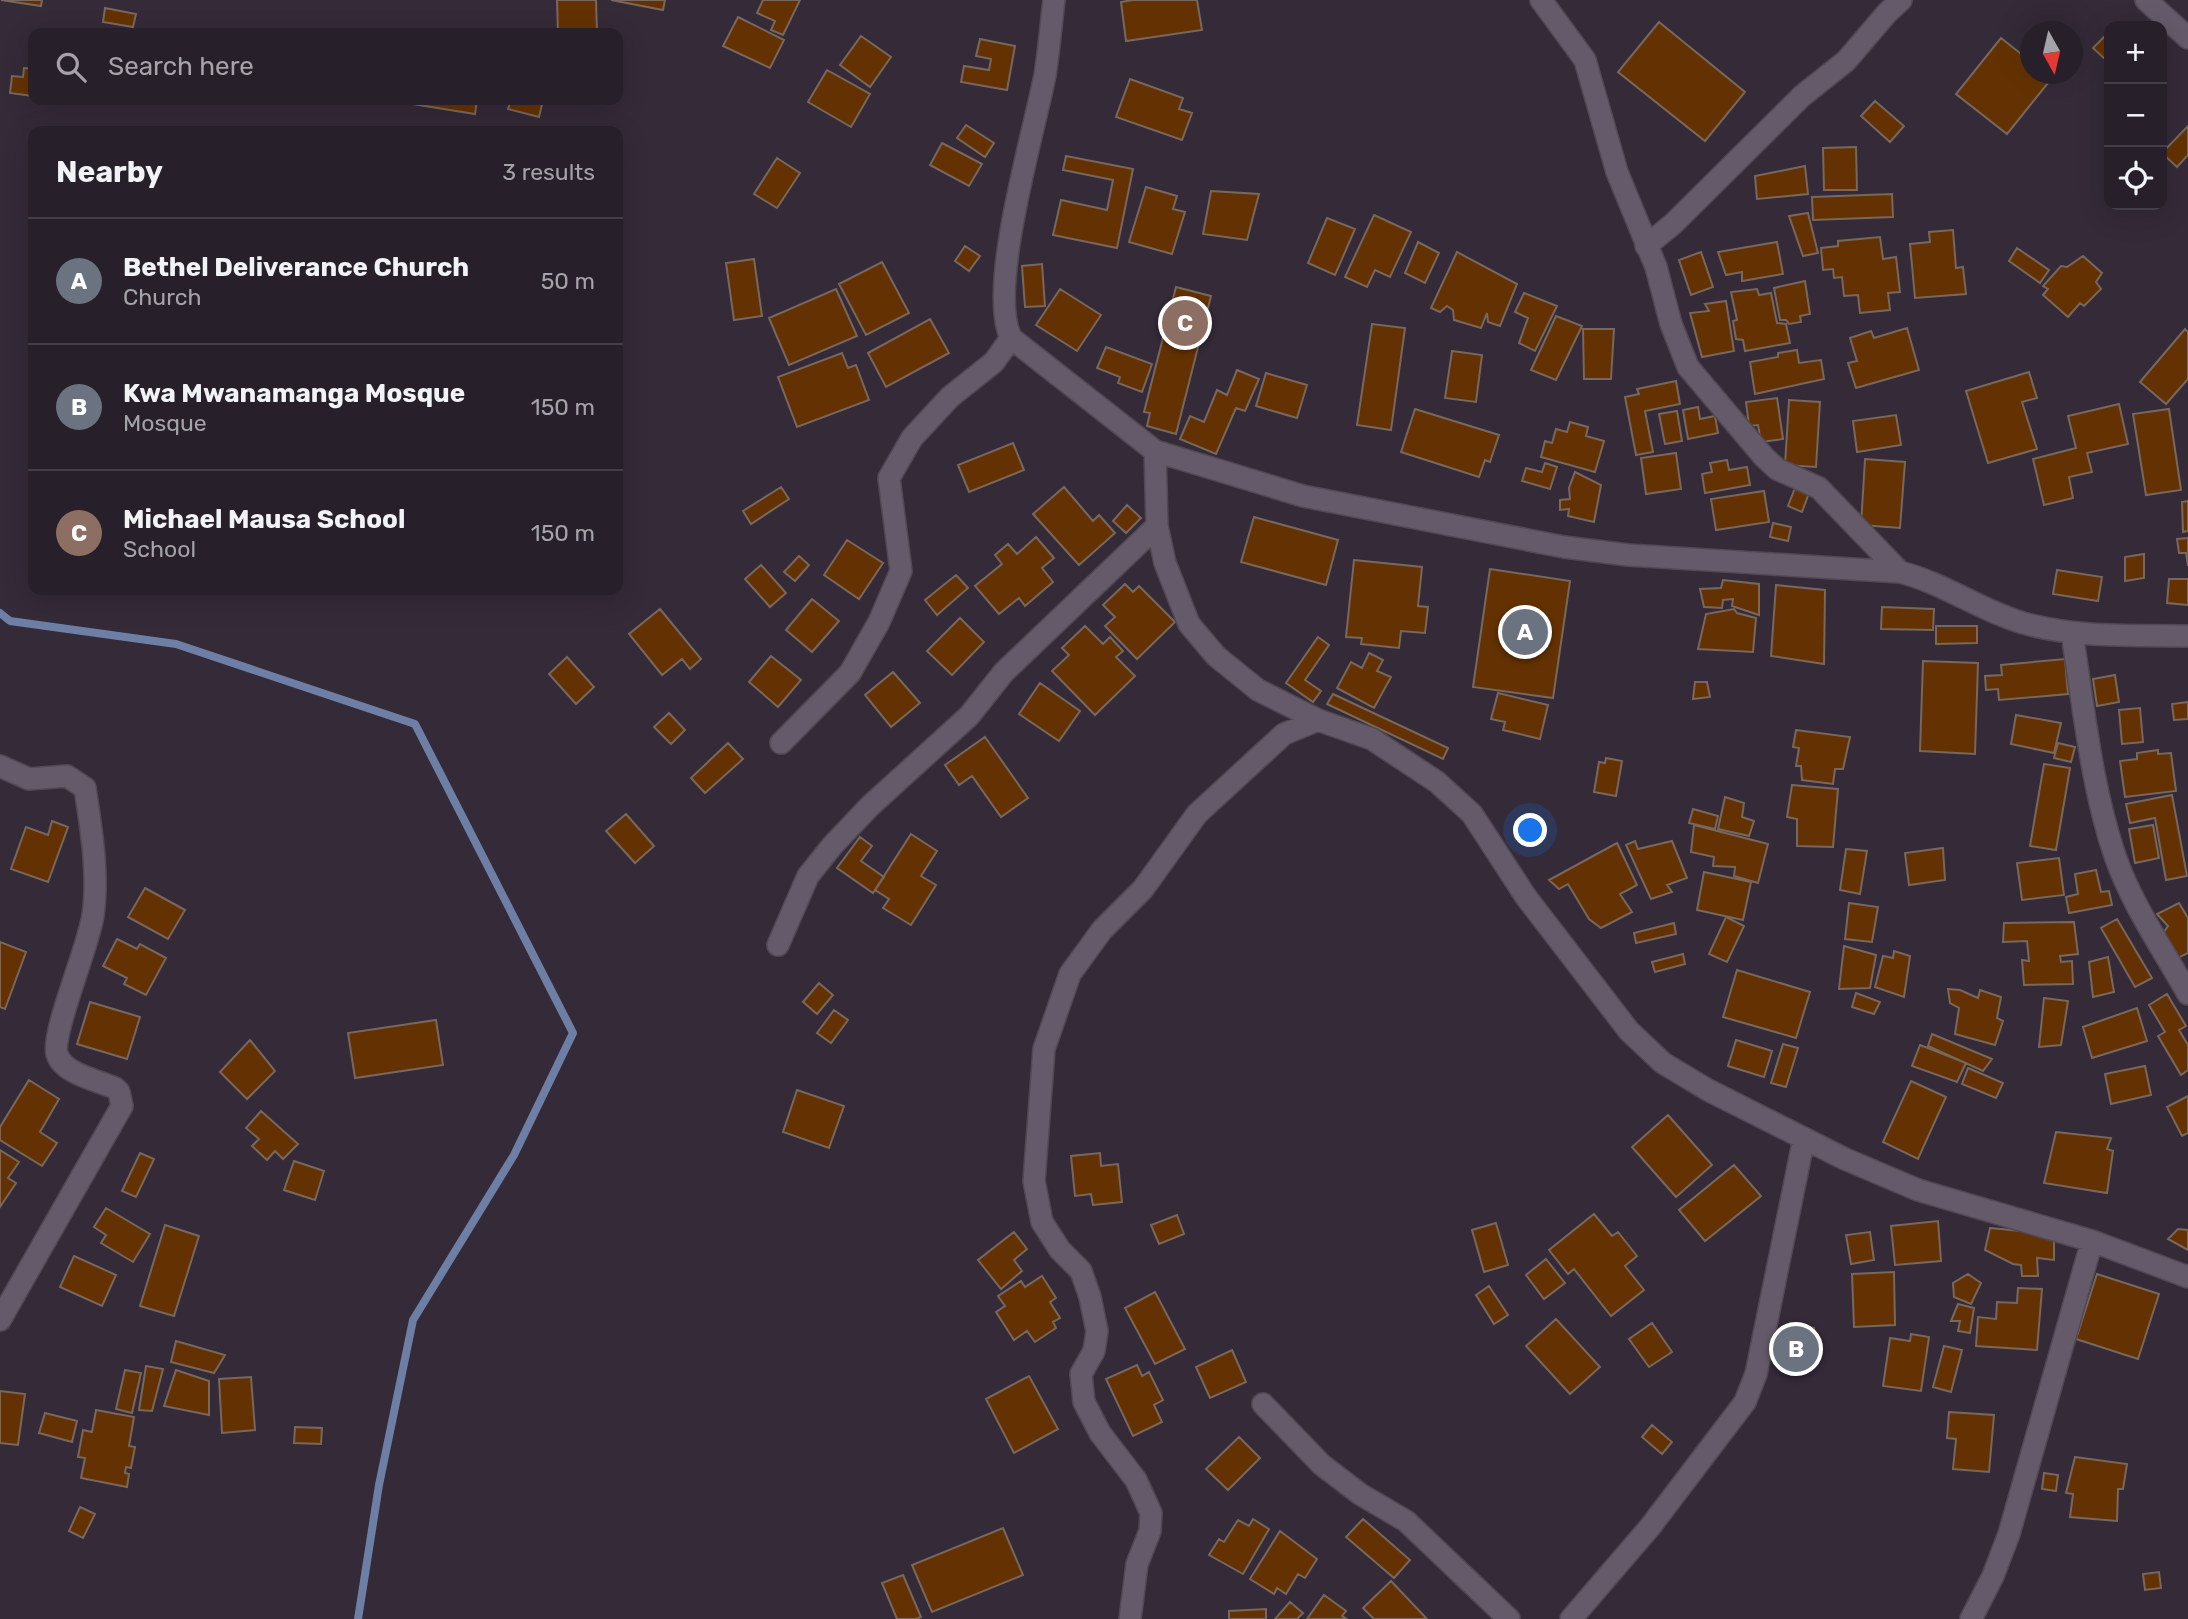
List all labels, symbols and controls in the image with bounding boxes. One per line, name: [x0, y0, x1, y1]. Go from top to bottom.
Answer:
north arrow: [2020, 21, 2083, 84]
map controls: [2104, 21, 2167, 210]
button: +: [2104, 21, 2167, 84]
search box: [28, 28, 623, 105]
icon: search: [52, 48, 90, 86]
text: Search here: [108, 51, 254, 82]
button: −: [2104, 84, 2167, 147]
button: locate: [2104, 147, 2167, 210]
text: Nearby: [56, 154, 163, 190]
text: 3 results: [502, 158, 595, 186]
text: Bethel Deliverance Church: [123, 252, 469, 283]
text: A: [71, 267, 87, 295]
text: 50 m: [541, 267, 595, 295]
text: Church: [123, 283, 201, 311]
pin: C: [1162, 297, 1208, 349]
text: Kwa Mwanamanga Mosque: [123, 378, 465, 409]
text: B: [71, 393, 87, 421]
text: 150 m: [531, 393, 595, 421]
text: Mosque: [123, 409, 207, 437]
text: Michael Mausa School: [123, 504, 405, 535]
text: C: [71, 519, 87, 547]
text: 150 m: [531, 519, 595, 547]
text: School: [123, 535, 196, 563]
pin: A: [1502, 606, 1548, 658]
your location: [1513, 813, 1547, 847]
pin: B: [1773, 1323, 1819, 1375]

